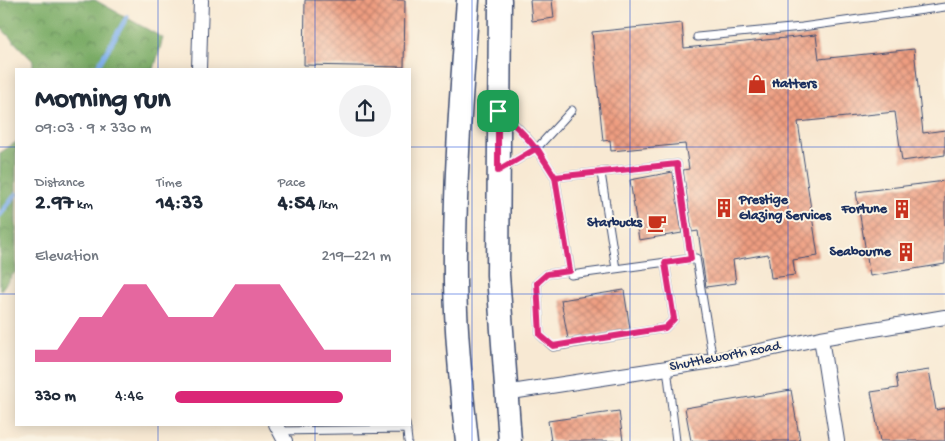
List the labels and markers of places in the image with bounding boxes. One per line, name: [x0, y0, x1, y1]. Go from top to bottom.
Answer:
shop icon: Hatters: [746, 73, 768, 95]
place label: Hatters: [772, 76, 817, 93]
pin: [477, 90, 519, 132]
place label: Prestige Glazing Services: [738, 192, 832, 225]
building icon: Prestige Glazing Services: [713, 197, 735, 219]
building icon: Fortune: [891, 198, 913, 220]
place label: Fortune: [840, 201, 888, 218]
cafe icon: Starbucks: [646, 212, 668, 234]
place label: Starbucks: [587, 215, 643, 232]
building icon: Seabourne: [895, 241, 917, 263]
place label: Seabourne: [829, 244, 892, 261]

